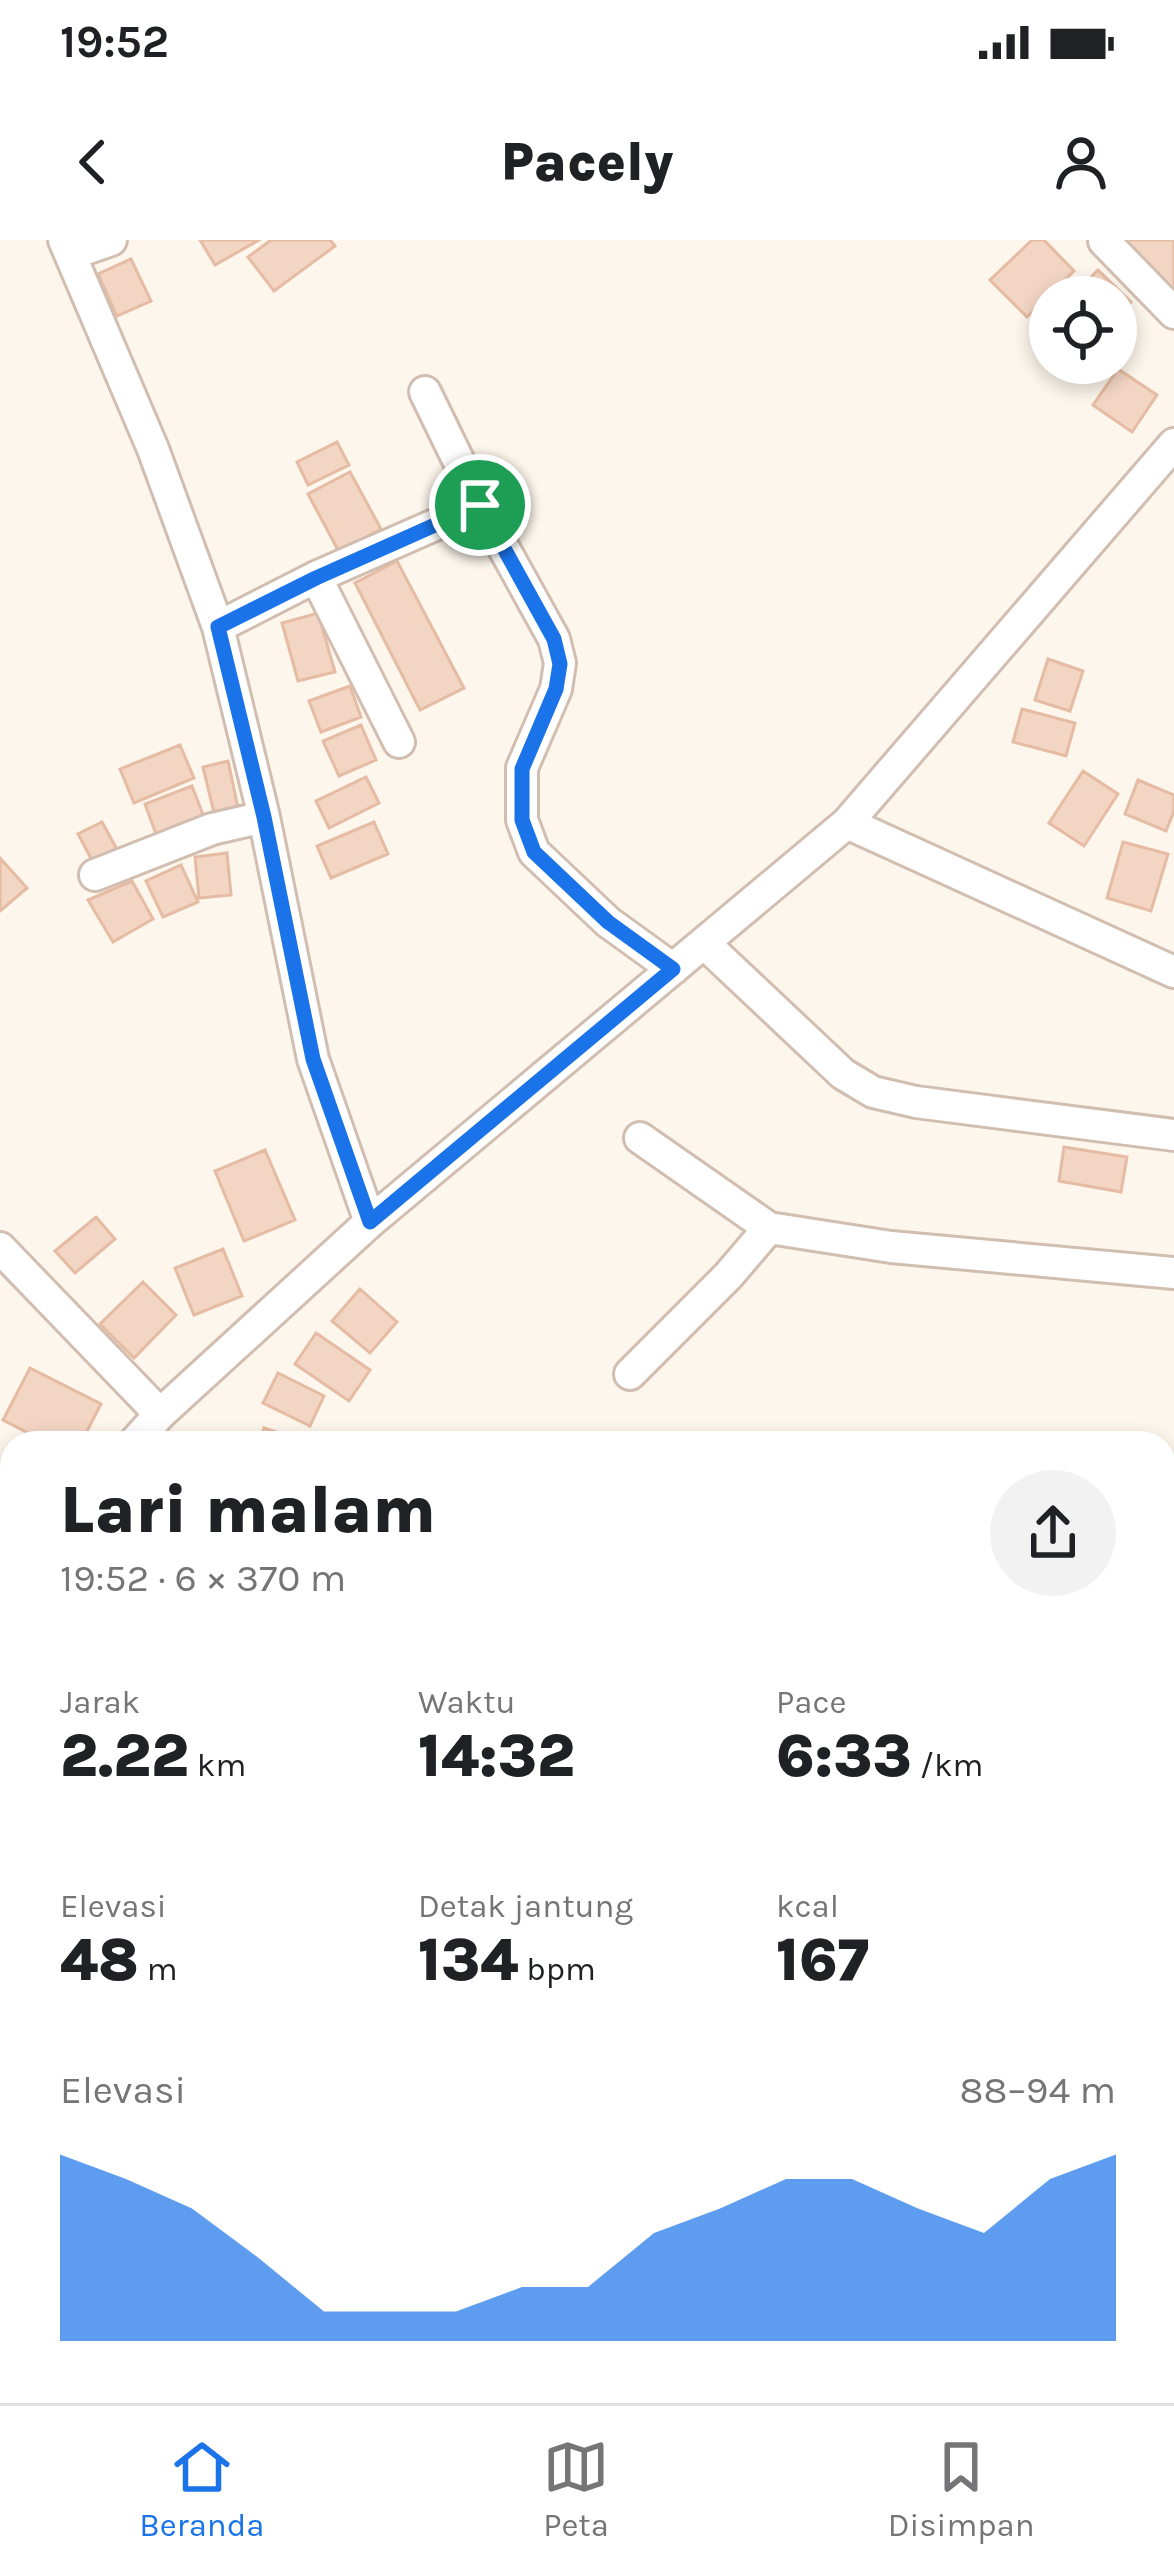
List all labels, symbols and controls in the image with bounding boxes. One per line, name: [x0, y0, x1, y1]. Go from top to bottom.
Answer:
text: 19:52: [60, 16, 169, 68]
icon: back: [60, 129, 126, 195]
icon: person: [1048, 129, 1114, 195]
text: Pacely: [501, 130, 673, 194]
map controls: [1029, 276, 1137, 384]
button: locate: [1029, 276, 1137, 384]
pin: [429, 454, 531, 556]
icon: arrive: [447, 472, 513, 538]
button: share: [990, 1470, 1116, 1596]
text: Lari malam: [60, 1471, 436, 1549]
text: 19:52 · 6 × 370 m: [60, 1555, 346, 1601]
text: Jarak: [60, 1683, 140, 1721]
text: Waktu: [418, 1683, 516, 1721]
text: Pace: [776, 1683, 846, 1721]
text: 2.22: [60, 1721, 189, 1791]
text: 14:32: [418, 1721, 575, 1791]
text: 6:33: [776, 1721, 912, 1791]
text: km: [189, 1746, 246, 1784]
text: /km: [912, 1746, 983, 1784]
text: Elevasi: [60, 1887, 167, 1925]
text: Detak jantung: [418, 1887, 633, 1925]
text: kcal: [776, 1887, 839, 1925]
text: 48: [60, 1925, 139, 1995]
text: 134: [418, 1925, 518, 1995]
text: 167: [776, 1925, 869, 1995]
text: m: [139, 1950, 178, 1988]
text: bpm: [518, 1950, 596, 1988]
text: Elevasi: [60, 2067, 186, 2113]
text: 88–94 m: [959, 2067, 1116, 2113]
tab: Beranda: [139, 2434, 264, 2544]
tab: Peta: [543, 2434, 609, 2544]
tab: Disimpan: [888, 2434, 1035, 2544]

